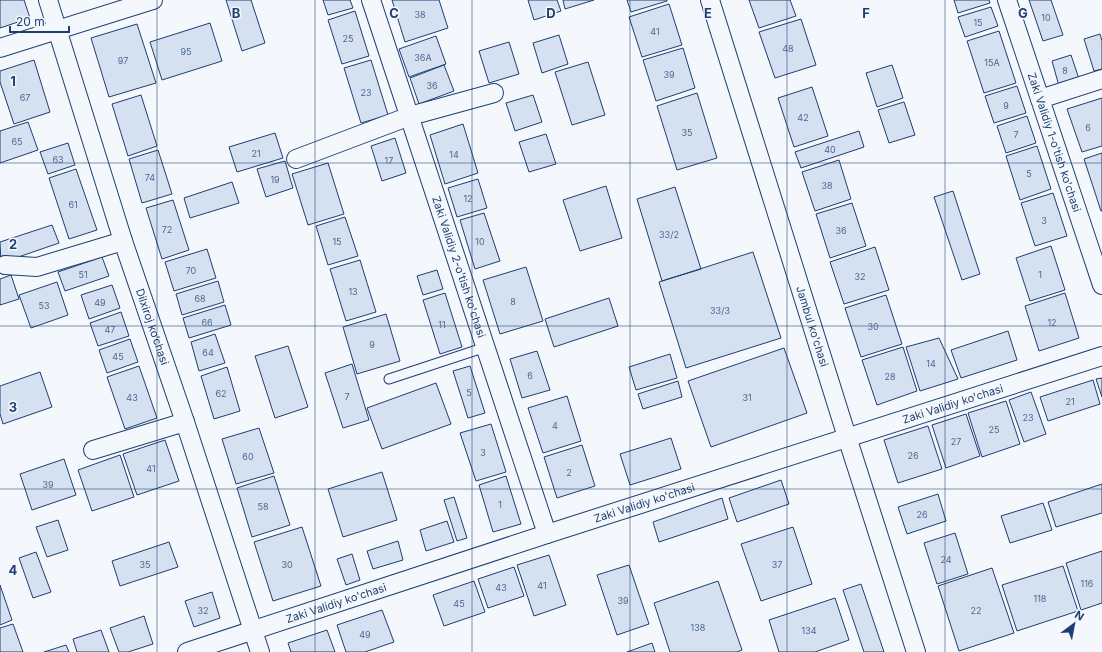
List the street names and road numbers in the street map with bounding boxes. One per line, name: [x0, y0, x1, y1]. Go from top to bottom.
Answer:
street label: Zaki Validiy 1-o'tish ko'chasi: [1025, 71, 1084, 214]
street label: Zaki Validiy 2-o'tish ko'chasi: [429, 194, 489, 339]
street label: Jambul ko'chasi: [793, 284, 832, 369]
street label: Dilxiroj ko‘chasi: [133, 287, 172, 367]
street label: Zaki Validiy ko'chasi: [901, 381, 1005, 427]
street label: Zaki Validiy ko'chasi: [592, 480, 696, 526]
street label: Zaki Validiy ko'chasi: [284, 580, 388, 626]

